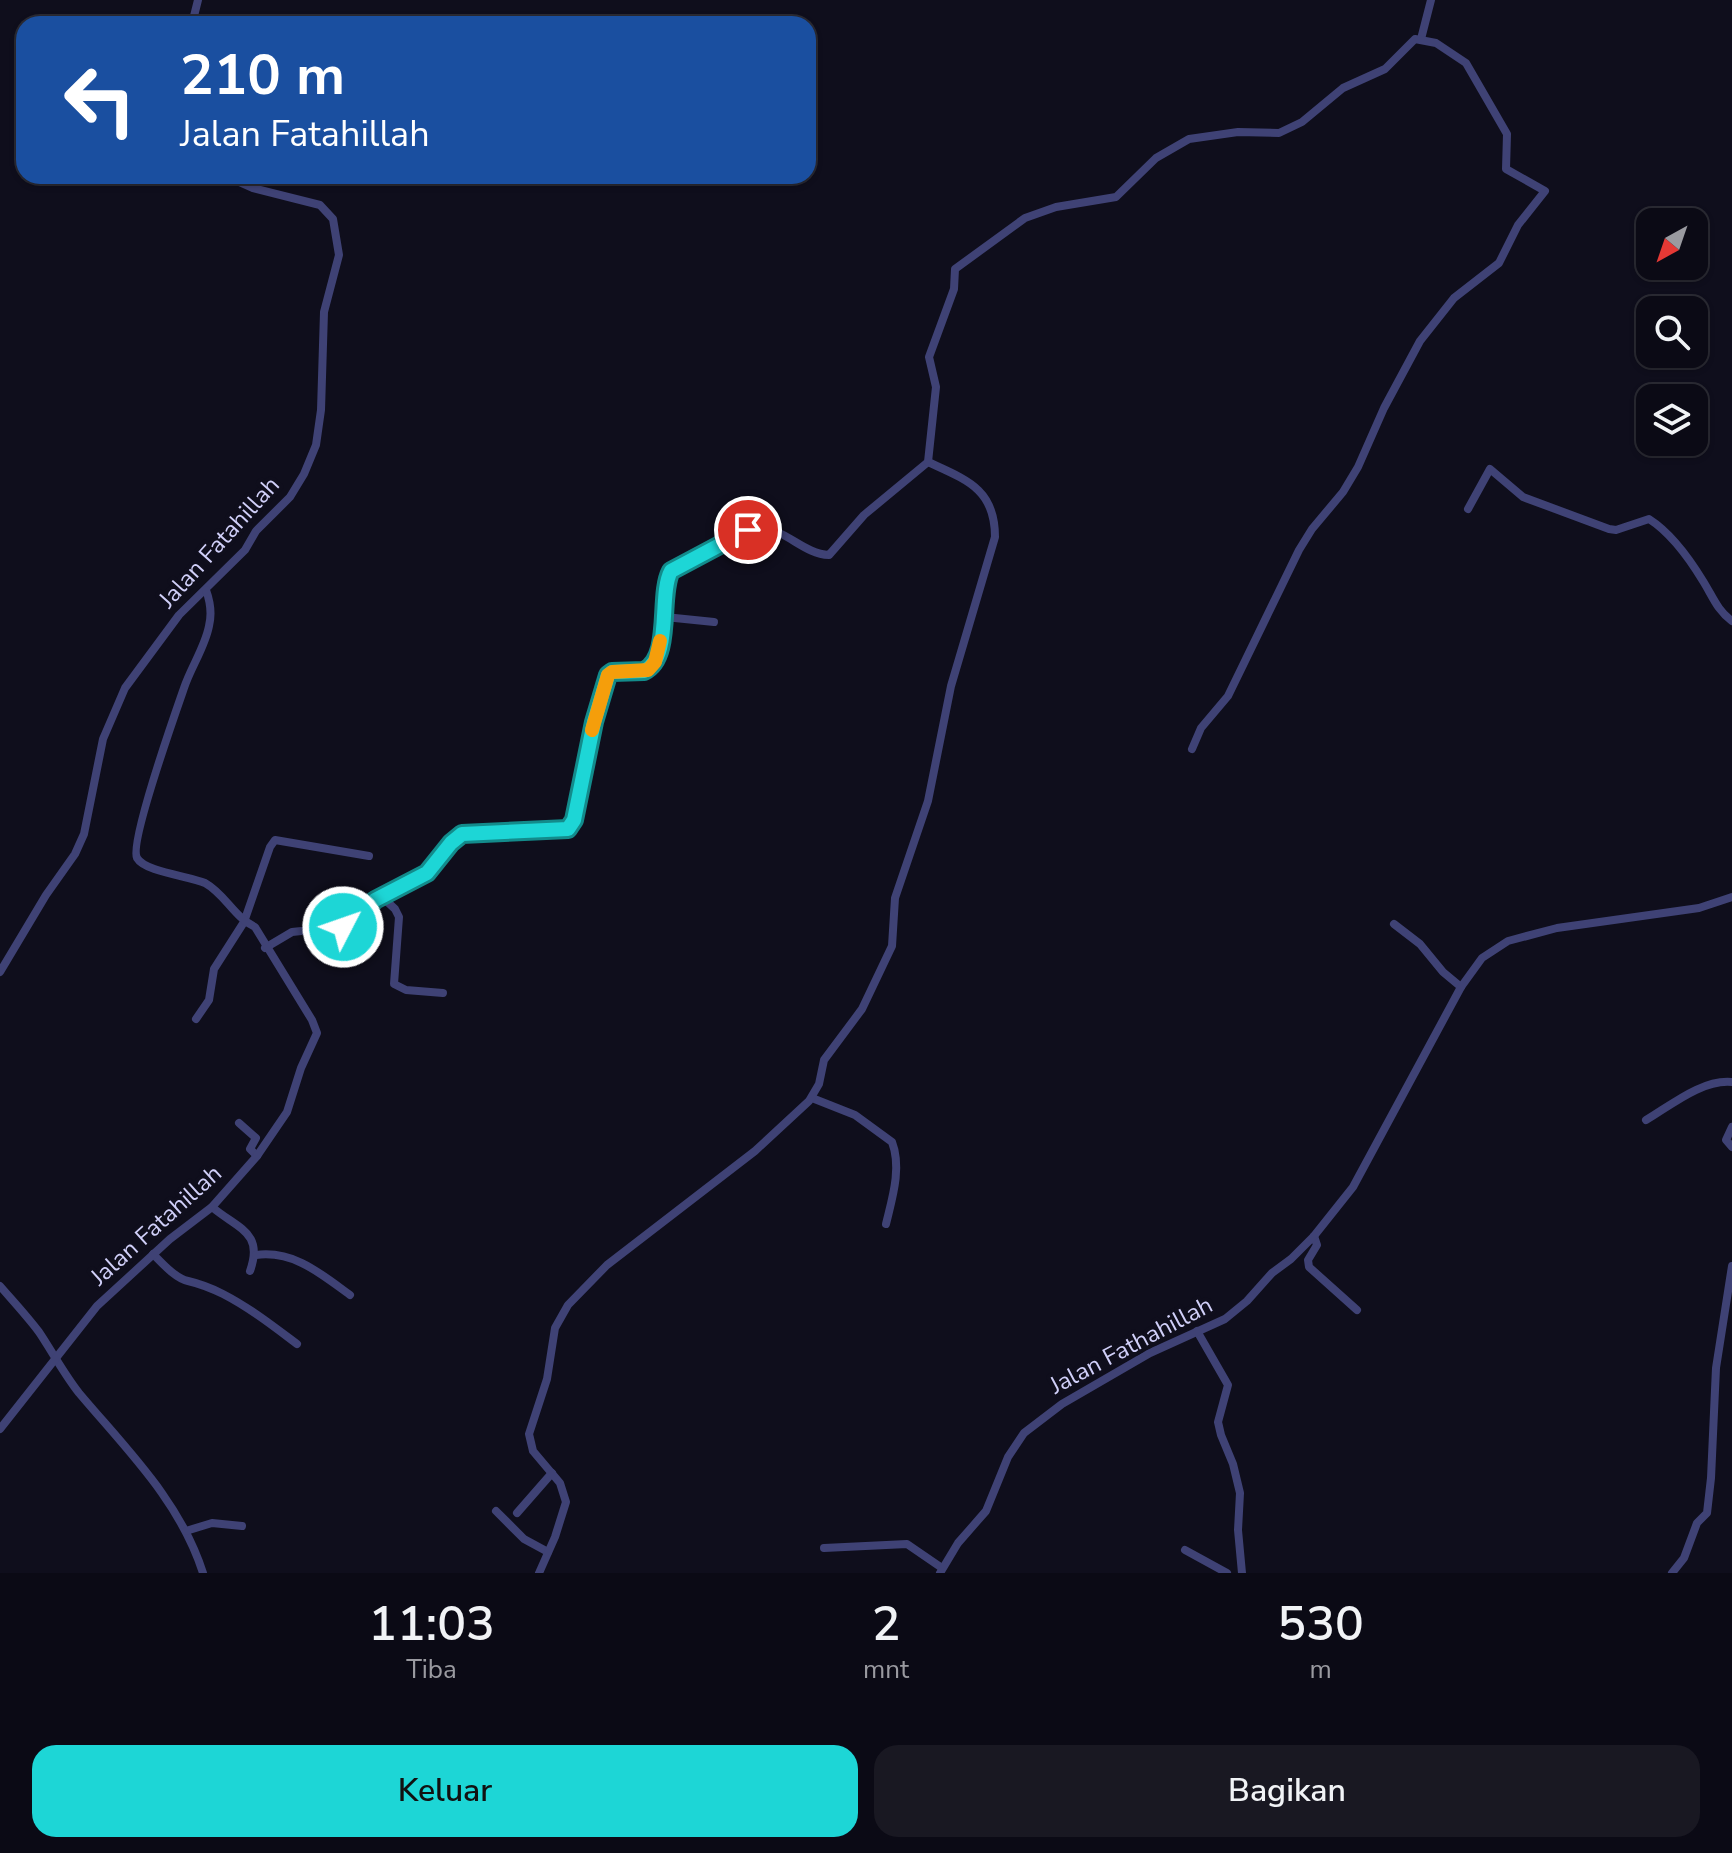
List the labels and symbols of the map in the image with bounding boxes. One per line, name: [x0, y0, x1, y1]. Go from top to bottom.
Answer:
north arrow: [1636, 208, 1708, 280]
street label: Jalan Fatahillah: [151, 469, 287, 615]
pin: [714, 496, 782, 564]
position arrow: [301, 885, 385, 969]
street label: Jalan Fatahillah: [83, 1157, 229, 1293]
street label: Jalan Fathahillah: [1043, 1289, 1218, 1402]

